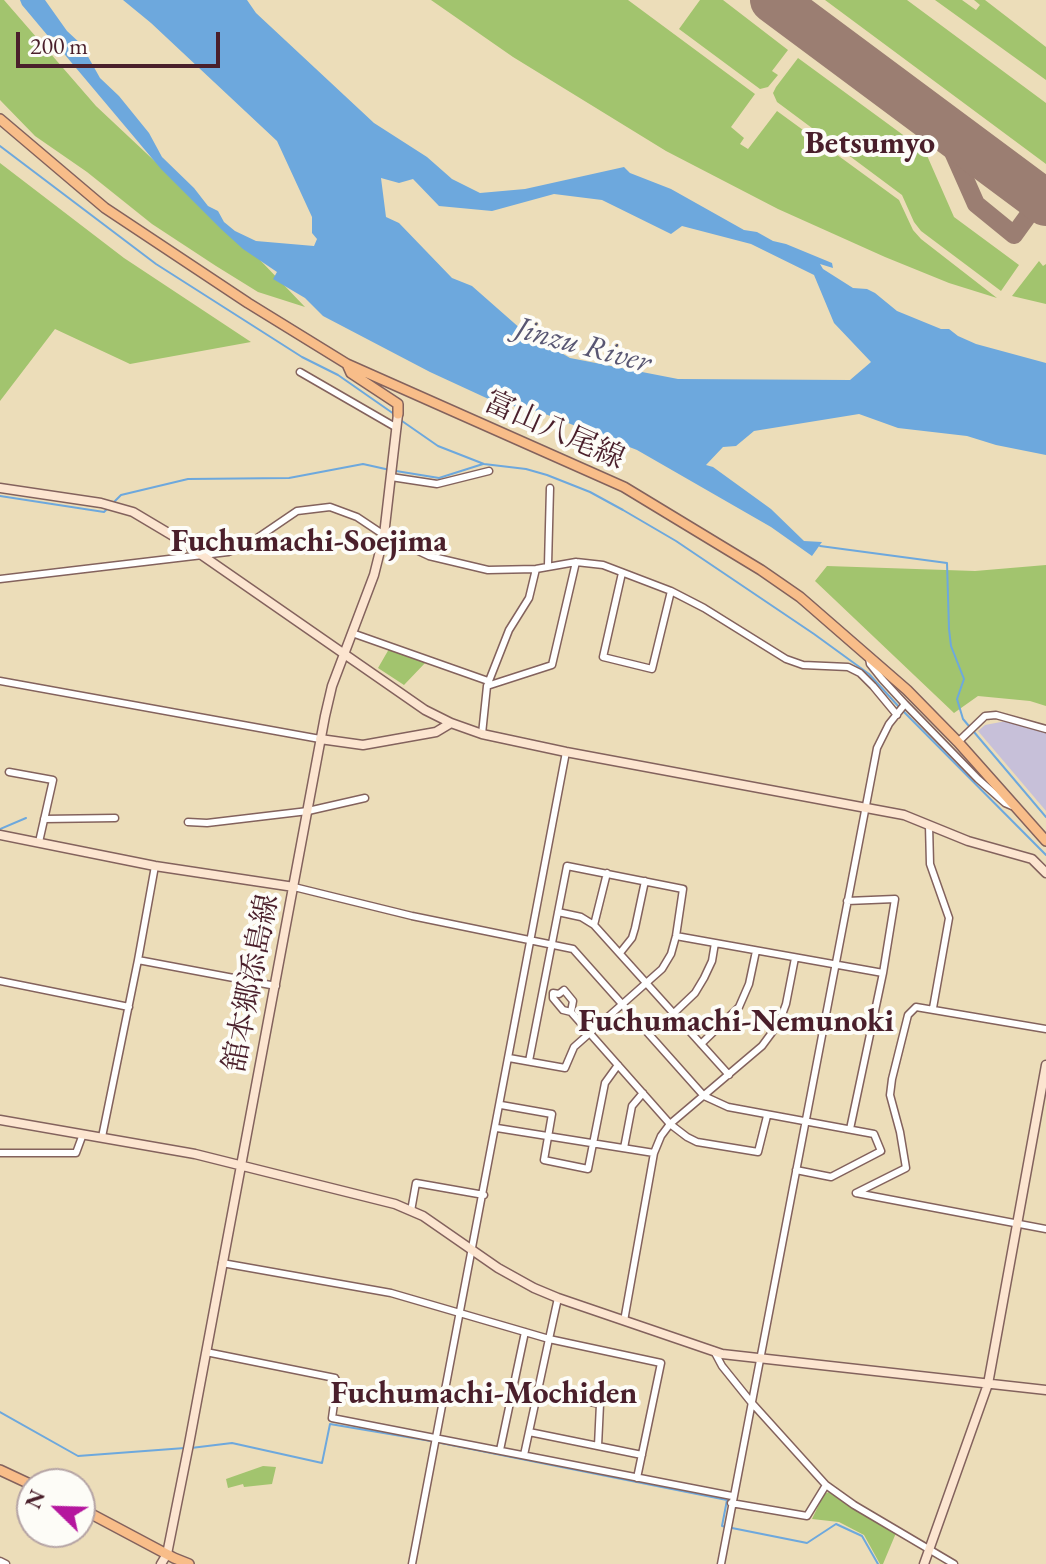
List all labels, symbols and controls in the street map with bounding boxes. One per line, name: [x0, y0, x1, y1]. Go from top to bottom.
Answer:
scale bar: [20, 16, 224, 66]
text: 200 m: [30, 30, 88, 61]
district label: Betsumyo: [805, 125, 935, 163]
water label: Jinzu River: [511, 310, 655, 382]
street label: 富山八尾線: [478, 384, 630, 478]
district label: Fuchumachi-Soejima: [171, 523, 447, 561]
street label: 舘本郷添島線: [217, 891, 287, 1075]
district label: Fuchumachi-Nemunoki: [578, 1003, 894, 1041]
district label: Fuchumachi-Mochiden: [331, 1375, 637, 1413]
north arrow: [16, 1468, 96, 1548]
text: N: [18, 1485, 52, 1513]

